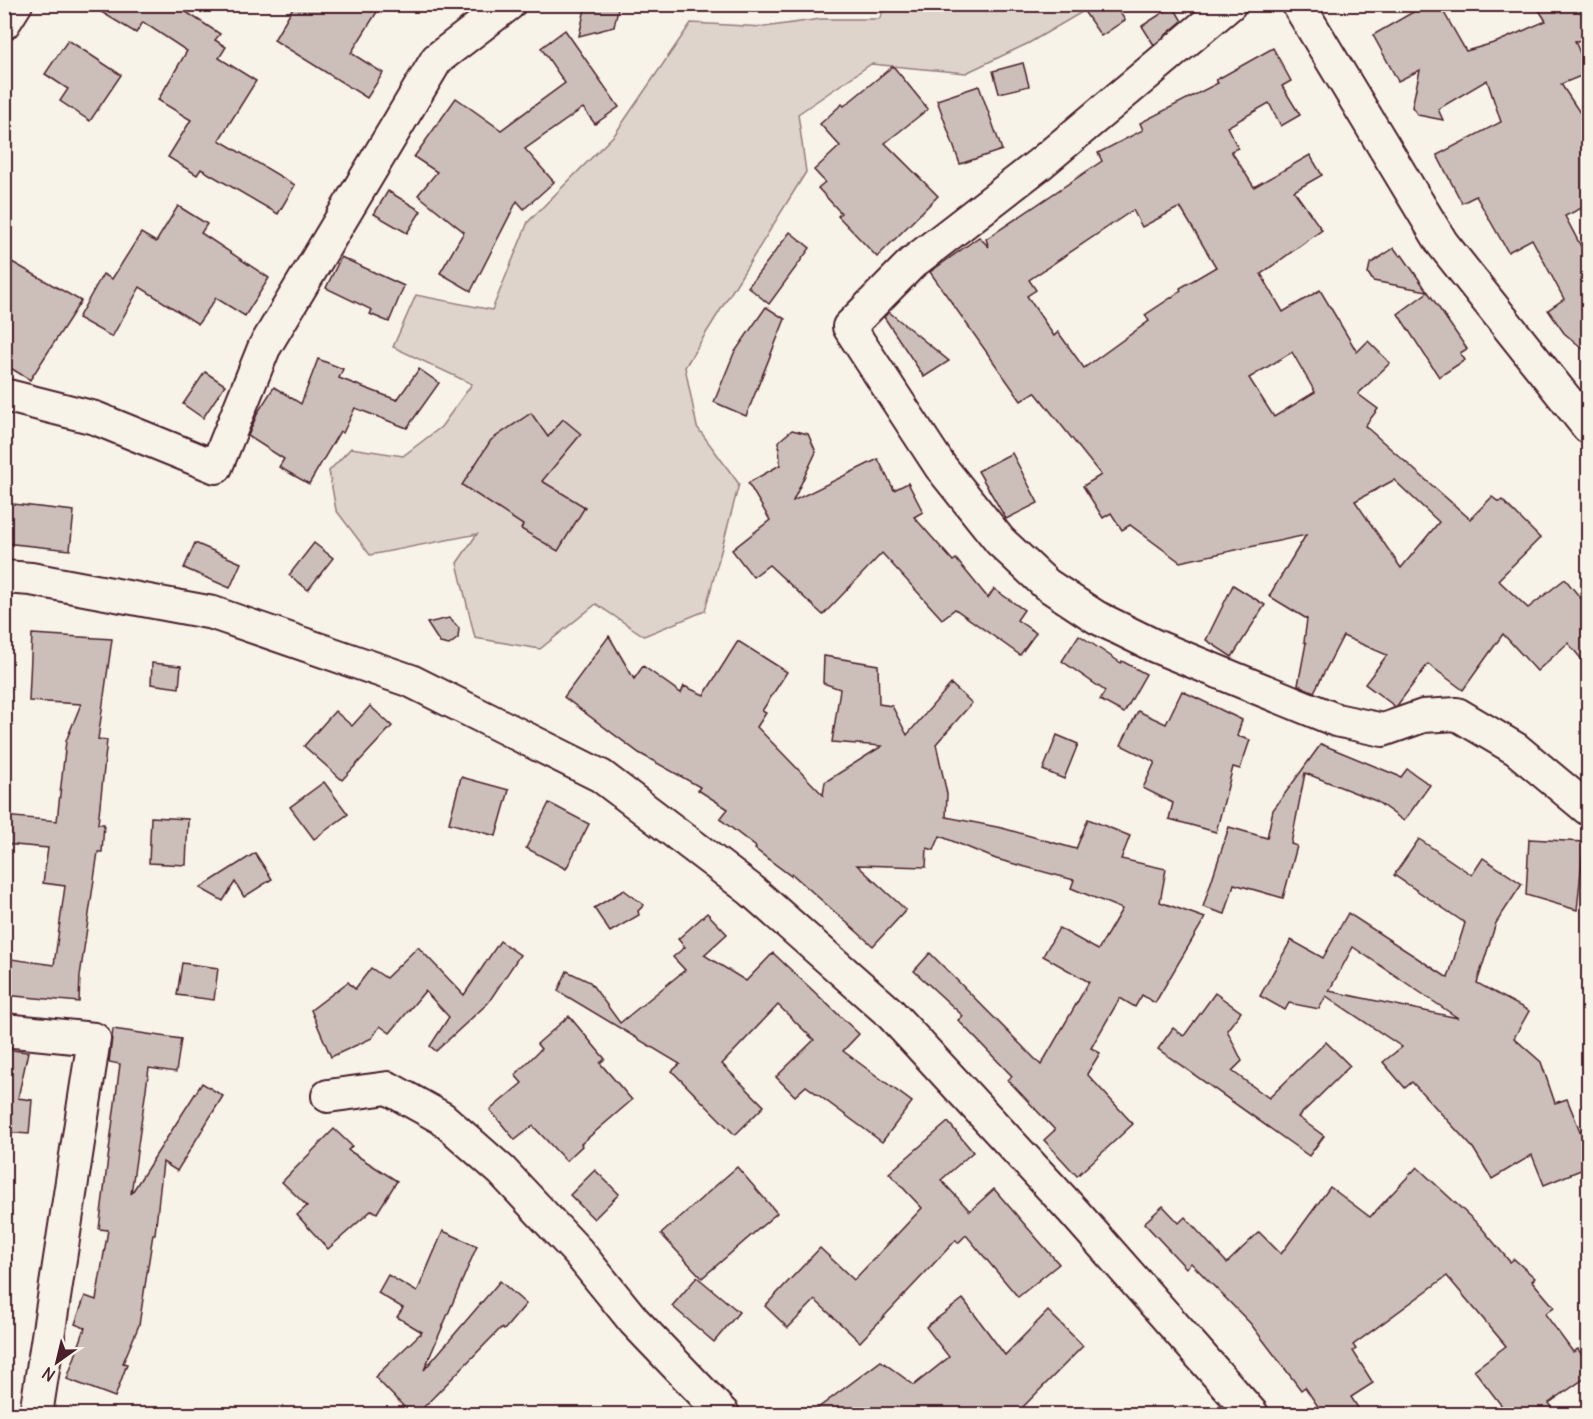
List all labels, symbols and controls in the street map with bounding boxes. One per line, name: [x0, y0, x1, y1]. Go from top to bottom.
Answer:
north arrow: [27, 1332, 87, 1392]
text: N: [38, 1363, 59, 1386]

